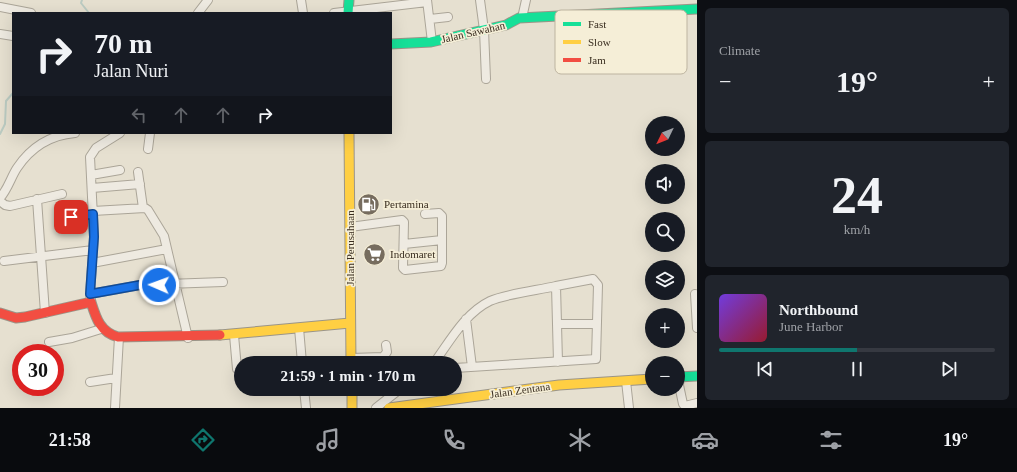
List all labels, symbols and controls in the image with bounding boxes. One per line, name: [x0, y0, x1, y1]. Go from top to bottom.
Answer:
legend: [555, 10, 687, 74]
text: Fast: [588, 18, 606, 30]
street label: Jalan Sawahan: [440, 19, 507, 45]
icon: right: [28, 28, 80, 80]
text: 70 m: [94, 28, 152, 59]
text: Slow: [588, 36, 611, 48]
text: Climate: [719, 43, 760, 58]
text: Jam: [588, 54, 606, 66]
text: Jalan Nuri: [94, 61, 168, 81]
text: 19°: [836, 65, 878, 98]
text: −: [719, 69, 731, 94]
text: +: [983, 69, 995, 94]
icon: left: [128, 104, 150, 126]
icon: ahead: [170, 104, 192, 126]
icon: ahead: [212, 104, 234, 126]
icon: right: [254, 104, 276, 126]
north arrow: [645, 116, 685, 156]
map controls: [645, 116, 685, 396]
button: sound: [645, 164, 685, 204]
text: 24: [831, 167, 883, 224]
fuel station icon: Pertamina: [356, 191, 382, 217]
place label: Pertamina: [384, 198, 429, 210]
pin: [54, 200, 88, 234]
icon: arrive: [60, 206, 82, 228]
street label: Jalan Perusahaan: [344, 210, 356, 286]
button: search: [645, 212, 685, 252]
text: km/h: [844, 222, 870, 237]
supermarket icon: Indomaret: [362, 241, 388, 267]
place label: Indomaret: [390, 248, 435, 260]
button: layers: [645, 260, 685, 300]
position arrow: [138, 264, 180, 306]
text: Northbound: [779, 302, 858, 318]
button: +: [645, 308, 685, 348]
text: June Harbor: [779, 319, 843, 334]
speed limit sign: 30: [12, 344, 64, 396]
button: −: [645, 356, 685, 396]
icon: previous: [754, 358, 776, 380]
icon: pause: [846, 358, 868, 380]
icon: next: [938, 358, 960, 380]
text: 21:59 · 1 min · 170 m: [281, 368, 416, 384]
street label: Jalan Zentana: [489, 380, 551, 400]
icon: directions: [189, 426, 217, 454]
icon: music: [314, 426, 342, 454]
icon: phone: [440, 426, 468, 454]
icon: climate: [566, 426, 594, 454]
icon: car: [691, 426, 719, 454]
icon: filters: [817, 426, 845, 454]
text: 21:58: [49, 430, 91, 450]
text: 19°: [943, 430, 968, 450]

